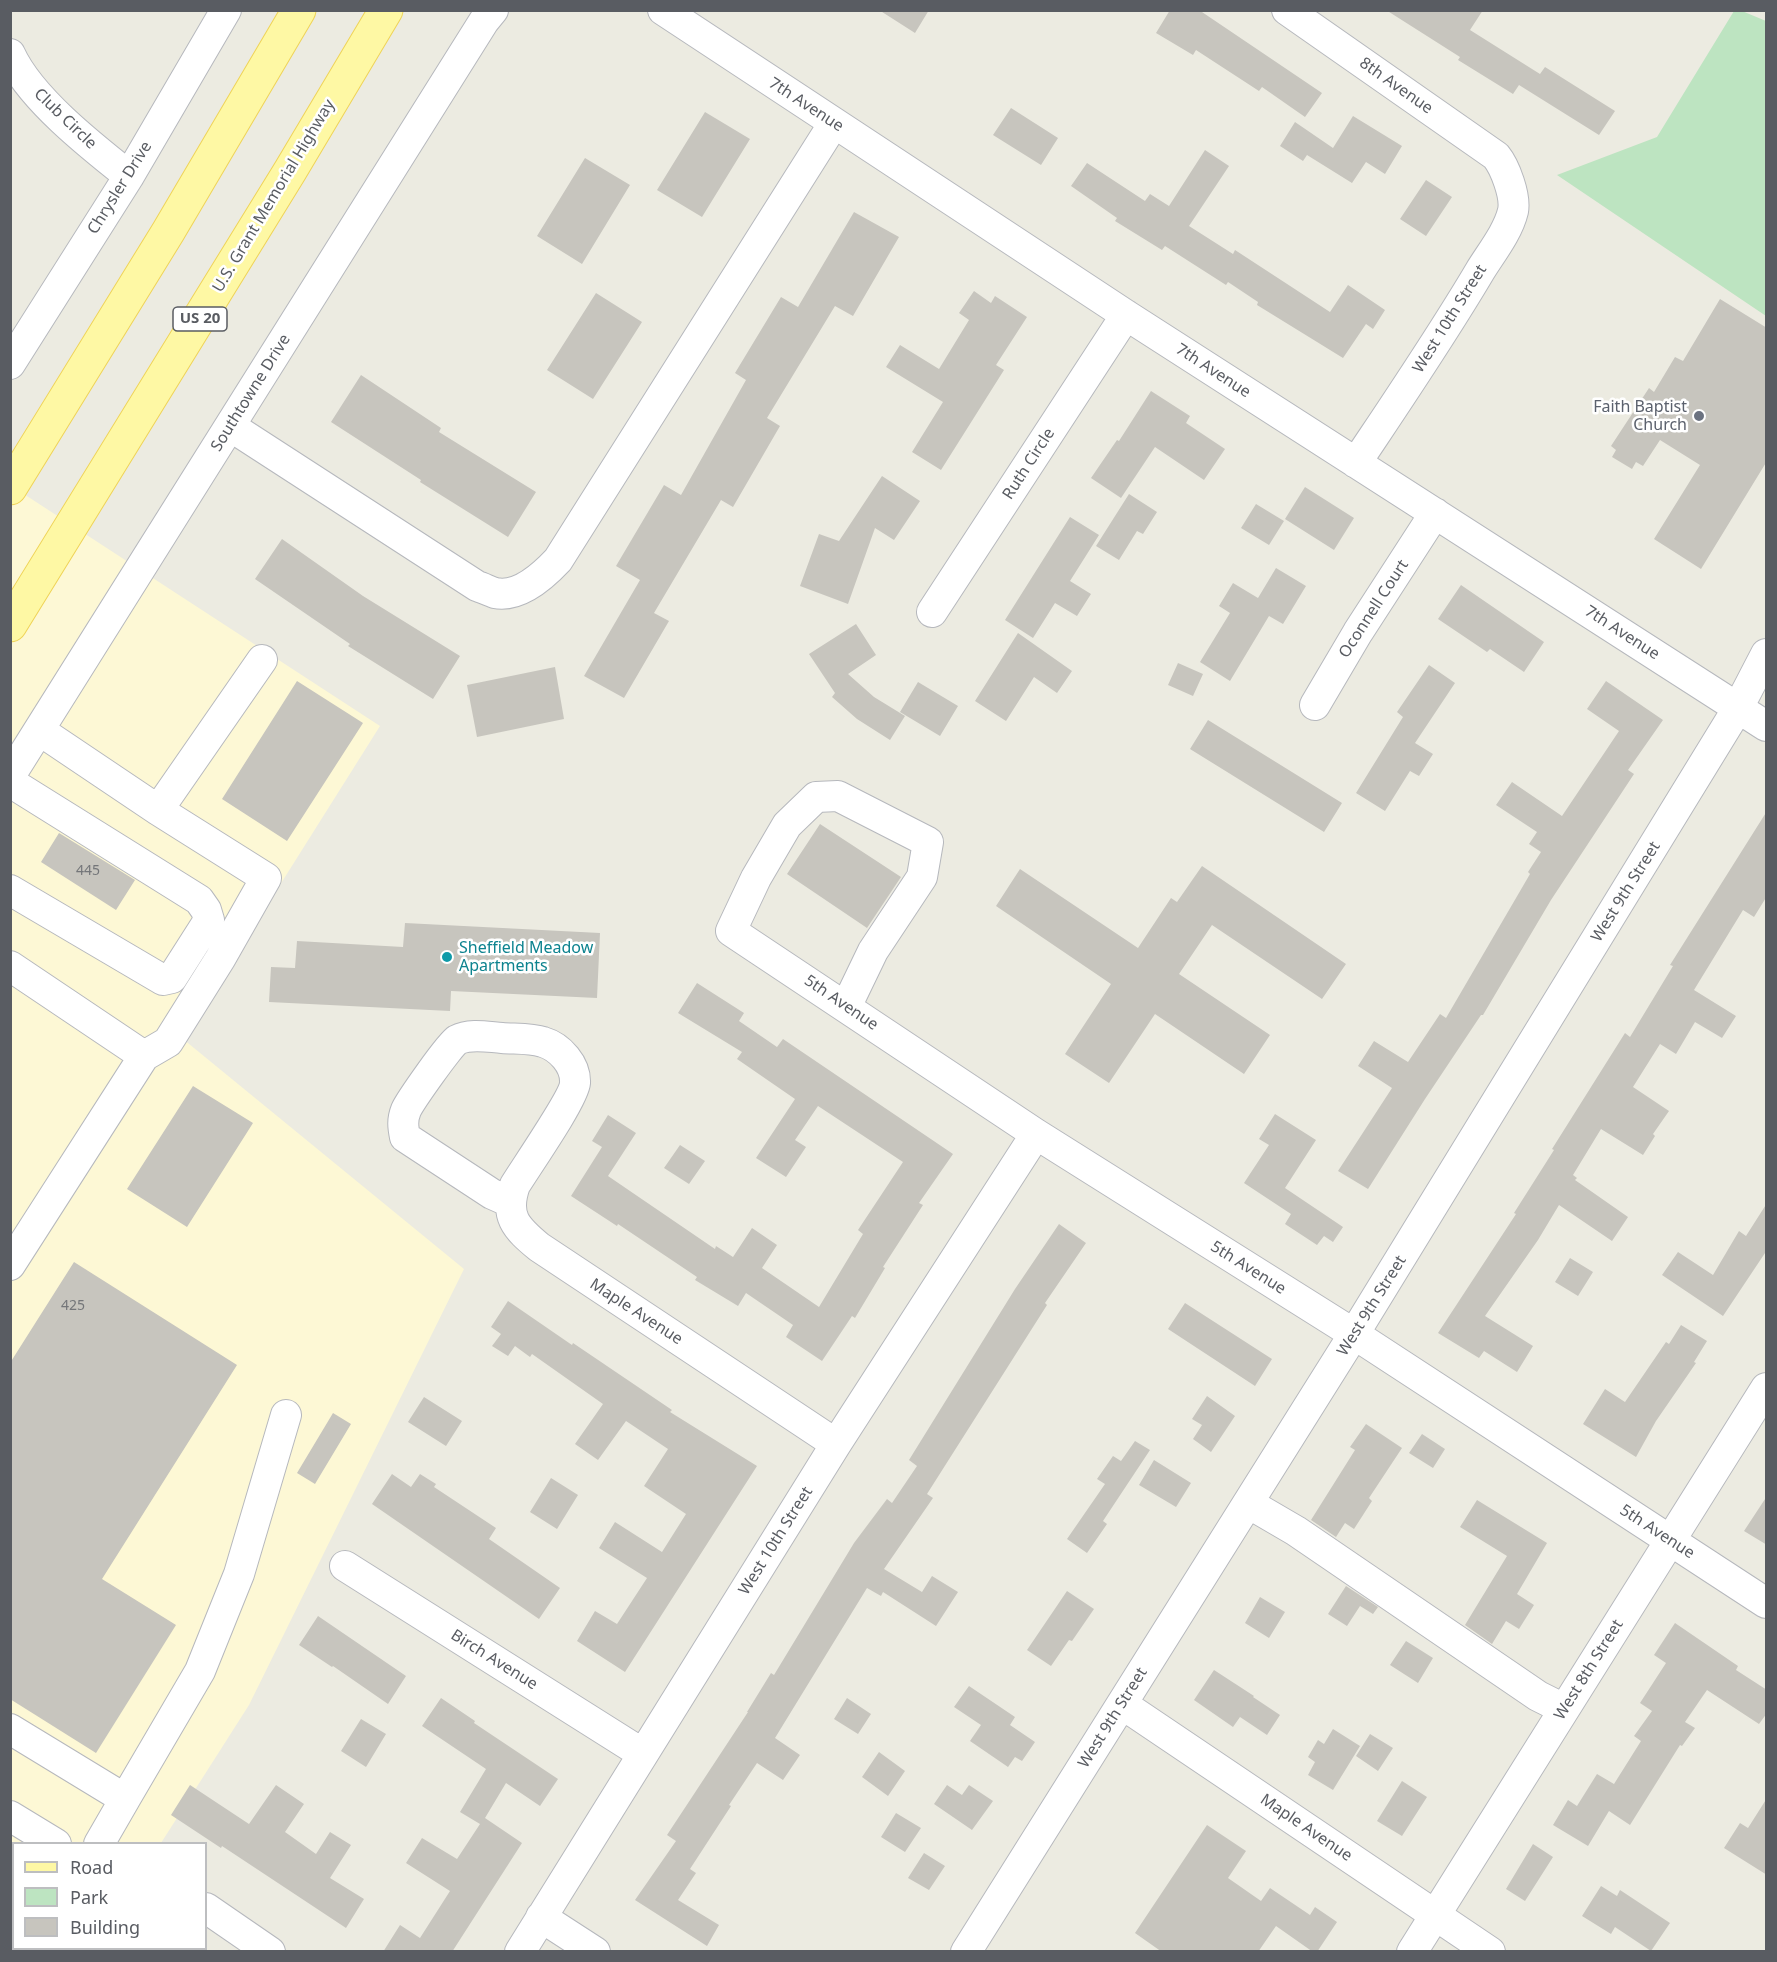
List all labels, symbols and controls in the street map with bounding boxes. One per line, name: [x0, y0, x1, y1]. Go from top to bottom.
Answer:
street label: 8th Avenue: [1356, 54, 1436, 118]
street label: 7th Avenue: [765, 74, 847, 136]
street label: Club Circle: [30, 84, 100, 154]
street label: U.S. Grant Memorial Highway: [209, 96, 339, 296]
street label: Chrysler Drive: [84, 138, 156, 238]
street label: West 10th Street: [1409, 261, 1491, 377]
road number: US 20: [173, 307, 227, 331]
street label: Southtowne Drive: [207, 331, 295, 455]
street label: 7th Avenue: [1172, 340, 1254, 402]
place label: Faith Baptist Church: [1593, 397, 1687, 435]
marker: Faith Baptist Church: [1692, 409, 1706, 423]
street label: Ruth Circle: [999, 425, 1059, 503]
street label: Oconnell Court: [1335, 556, 1413, 662]
street label: 7th Avenue: [1581, 602, 1663, 664]
street label: West 9th Street: [1587, 838, 1665, 946]
house number: 445: [76, 863, 100, 879]
place label: Sheffield Meadow Apartments: [459, 938, 593, 976]
marker: Sheffield Meadow Apartments: [440, 950, 454, 964]
street label: 5th Avenue: [800, 971, 882, 1035]
street label: 5th Avenue: [1207, 1237, 1289, 1299]
street label: West 9th Street: [1333, 1252, 1411, 1360]
street label: Maple Avenue: [586, 1275, 686, 1349]
house number: 425: [61, 1298, 85, 1314]
street label: West 10th Street: [735, 1483, 817, 1599]
street label: 5th Avenue: [1616, 1501, 1698, 1563]
street label: West 8th Street: [1550, 1616, 1628, 1724]
street label: Birch Avenue: [447, 1626, 541, 1694]
street label: West 9th Street: [1074, 1664, 1152, 1772]
street label: Maple Avenue: [1256, 1790, 1356, 1866]
legend: [12, 1842, 207, 1950]
text: Road: [70, 1855, 113, 1879]
text: Park: [70, 1885, 108, 1909]
text: Building: [70, 1915, 140, 1939]

